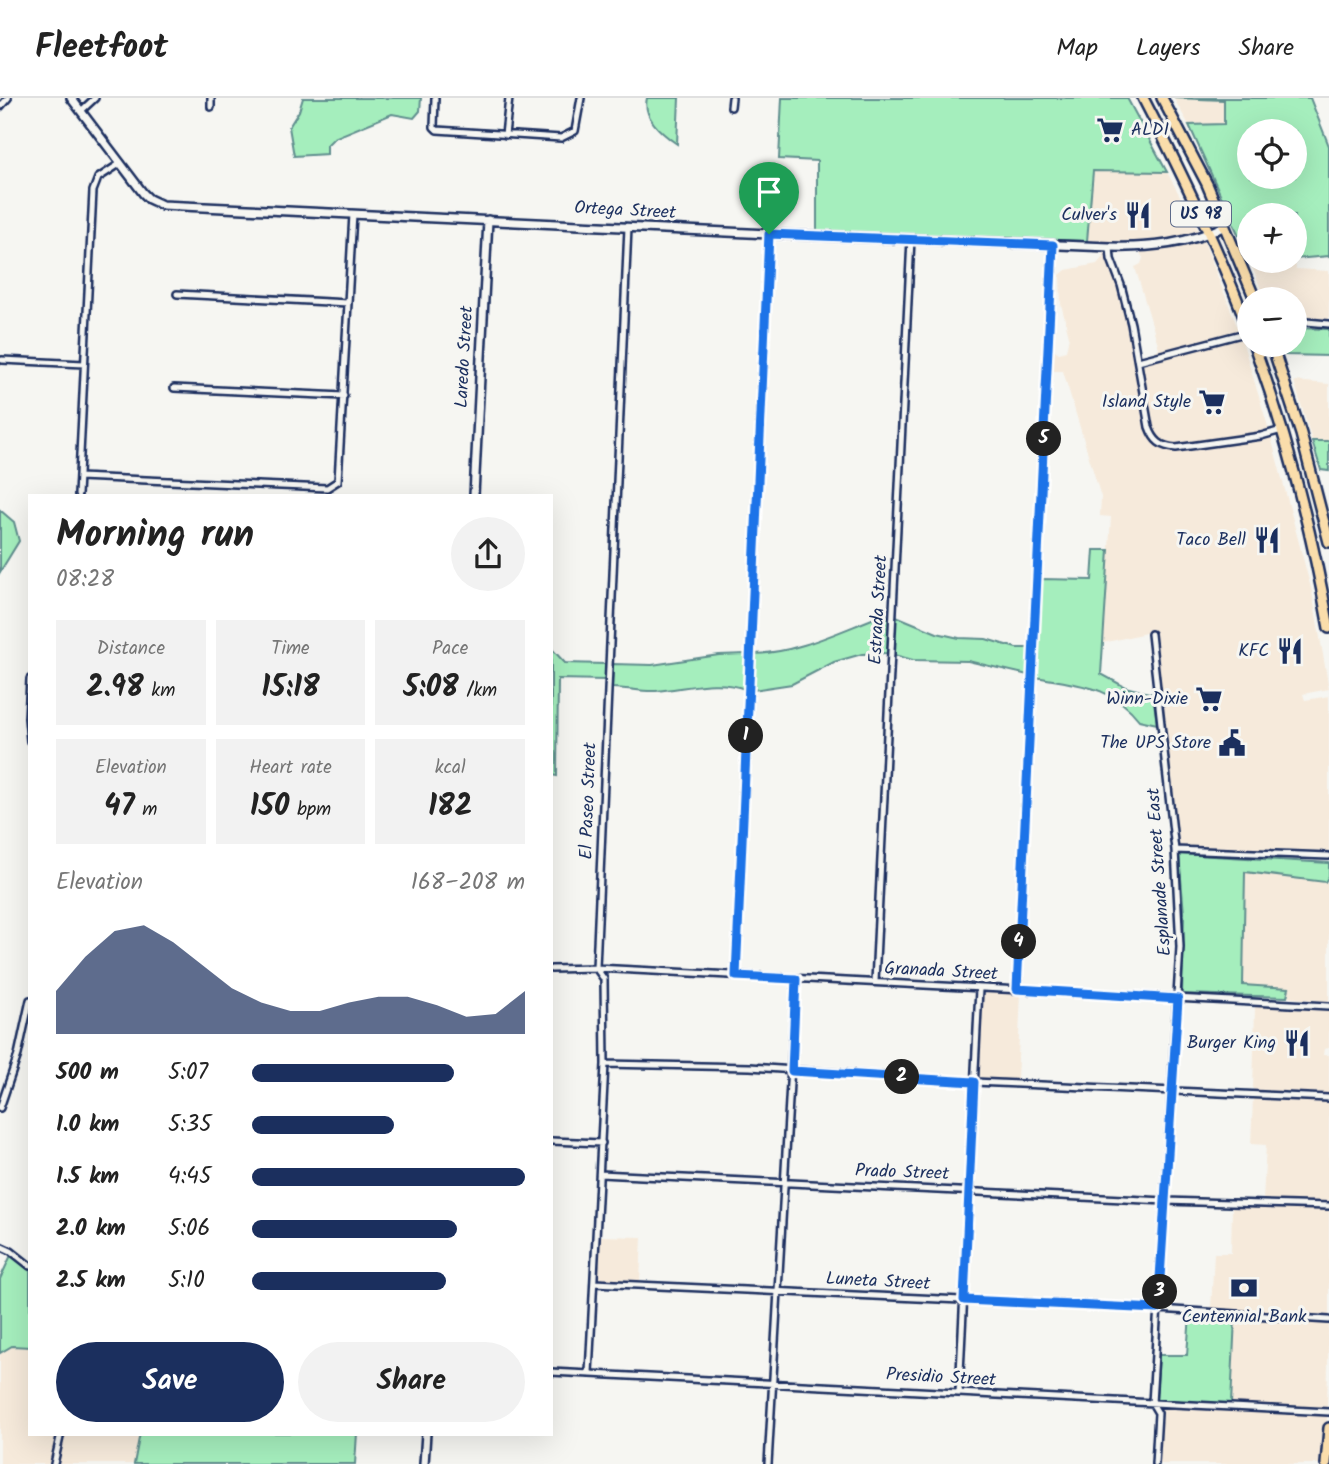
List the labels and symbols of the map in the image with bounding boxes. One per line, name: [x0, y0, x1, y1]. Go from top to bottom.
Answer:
supermarket icon: ALDI: [1095, 115, 1125, 145]
place label: ALDI: [1131, 116, 1169, 145]
pin: [739, 162, 799, 234]
street label: Ortega Street: [573, 194, 678, 228]
restaurant icon: Culver's: [1123, 200, 1153, 230]
place label: Culver's: [1061, 201, 1117, 230]
road number: US 98: [1171, 202, 1231, 226]
street label: Laredo Street: [448, 304, 482, 409]
supermarket icon: Island Style: [1197, 387, 1227, 417]
place label: Island Style: [1102, 388, 1191, 417]
pin: 5: [1026, 422, 1062, 456]
restaurant icon: Taco Bell: [1252, 525, 1282, 555]
place label: Taco Bell: [1176, 526, 1247, 555]
street label: Estrada Street: [862, 553, 896, 666]
restaurant icon: KFC: [1275, 636, 1305, 666]
place label: KFC: [1238, 637, 1269, 666]
supermarket icon: Winn-Dixie: [1194, 684, 1224, 714]
place label: Winn-Dixie: [1106, 685, 1188, 714]
pin: 1: [728, 718, 764, 754]
public building icon: The UPS Store: [1217, 728, 1247, 758]
place label: The UPS Store: [1100, 729, 1211, 758]
street label: El Paseo Street: [572, 741, 606, 860]
street label: Esplanade Street East: [1140, 786, 1180, 957]
pin: 4: [1002, 924, 1036, 960]
street label: Granada Street: [883, 955, 1000, 990]
restaurant icon: Burger King: [1282, 1028, 1312, 1058]
place label: Burger King: [1187, 1029, 1276, 1058]
pin: 2: [884, 1060, 920, 1094]
street label: Prado Street: [854, 1157, 951, 1189]
street label: Luneta Street: [825, 1265, 932, 1299]
bank icon: Centennial Bank: [1229, 1273, 1259, 1303]
pin: 3: [1142, 1274, 1178, 1310]
place label: Centennial Bank: [1181, 1303, 1307, 1332]
street label: Presidio Street: [885, 1361, 998, 1395]

